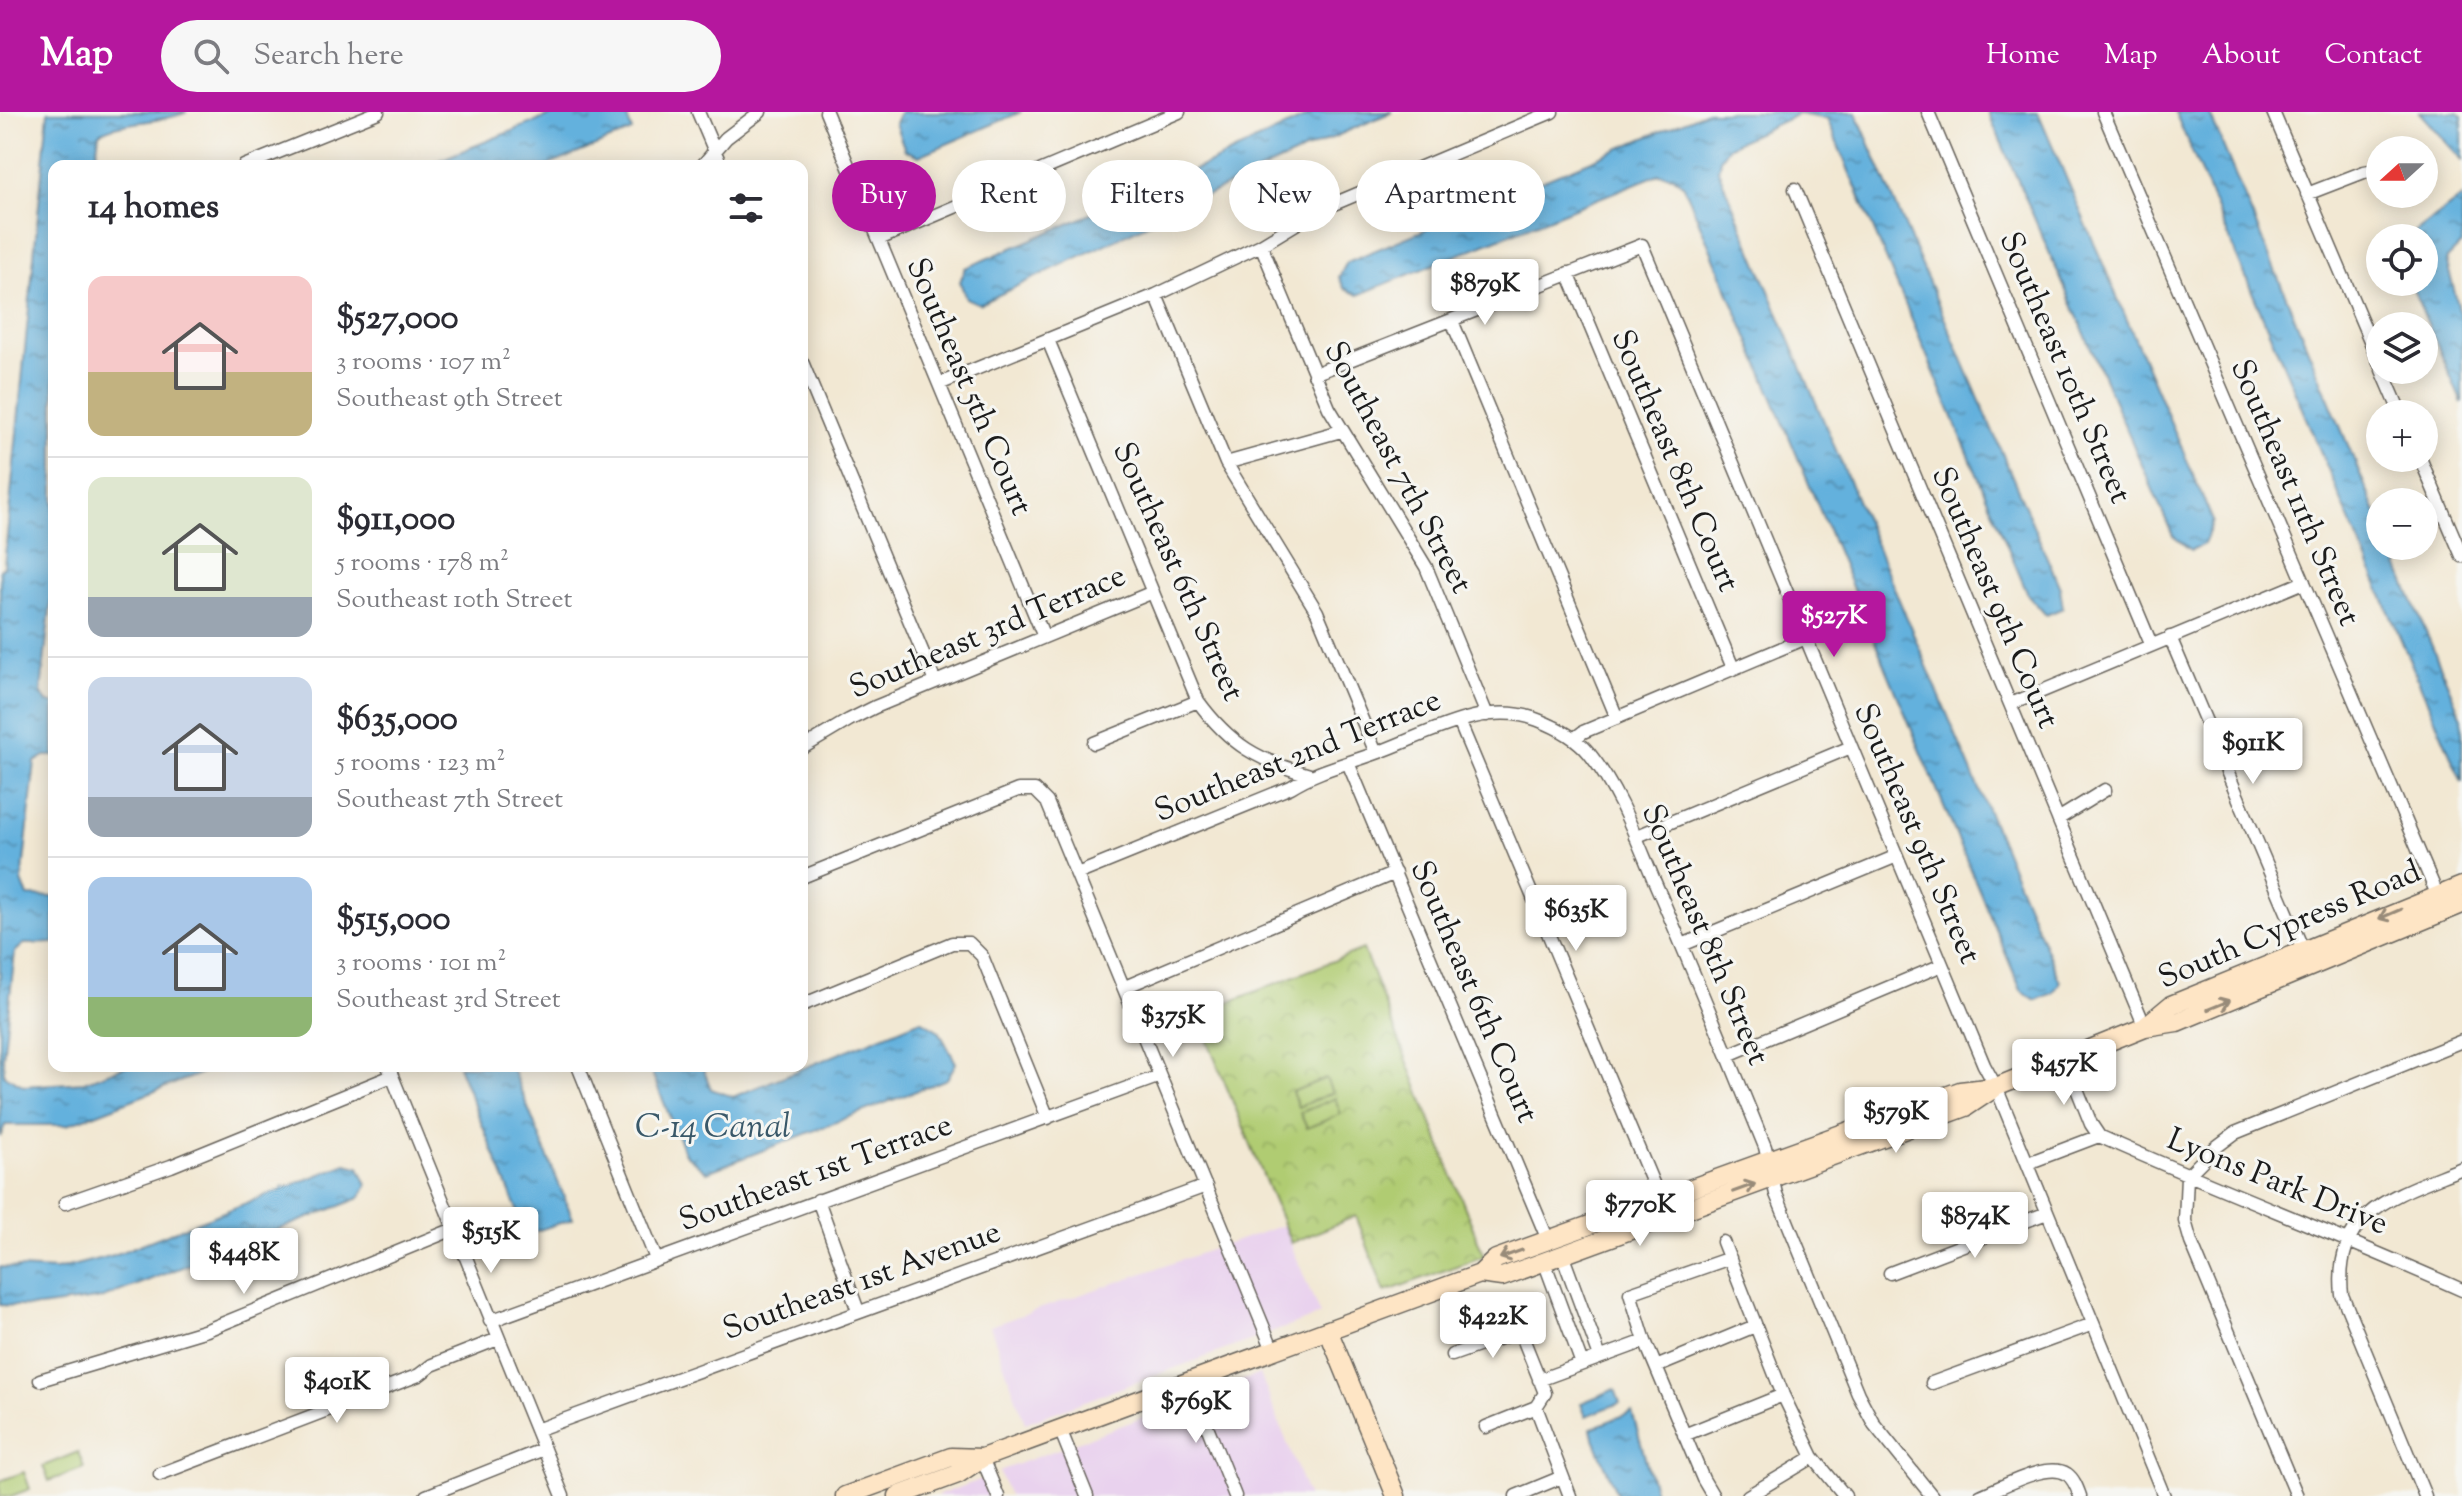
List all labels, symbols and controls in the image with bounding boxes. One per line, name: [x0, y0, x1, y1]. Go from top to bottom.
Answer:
search box: [161, 20, 721, 92]
text: Map: [40, 29, 113, 83]
icon: search: [189, 34, 233, 78]
text: Search here: [253, 35, 404, 78]
text: Home: [1986, 36, 2060, 76]
text: Map: [2104, 36, 2158, 76]
text: About: [2202, 36, 2280, 76]
text: Contact: [2324, 36, 2422, 76]
north arrow: [2366, 136, 2438, 208]
map controls: [2366, 136, 2438, 560]
chip: Buy: [832, 160, 936, 232]
chip: Rent: [952, 160, 1066, 232]
chip: Filters: [1082, 160, 1213, 232]
chip: New: [1229, 160, 1340, 232]
chip: Apartment: [1356, 160, 1545, 232]
text: 14 homes: [88, 184, 219, 233]
icon: filters: [724, 186, 768, 230]
button: locate: [2366, 224, 2438, 296]
street label: Southeast 10th Street: [1986, 225, 2142, 511]
street label: Southeast 5th Court: [893, 251, 1043, 523]
pin: $879K: [1429, 259, 1541, 327]
text: $879K: [1450, 266, 1520, 303]
text: $527,000: [336, 295, 459, 344]
icon: home: [152, 308, 248, 404]
button: layers: [2366, 312, 2438, 384]
street label: Southeast 8th Court: [1598, 323, 1750, 599]
street label: Southeast 7th Street: [1311, 334, 1483, 602]
text: 3 rooms · 107 m²: [336, 344, 511, 381]
street label: Southeast 11th Street: [2217, 353, 2371, 633]
text: Southeast 9th Street: [336, 381, 563, 418]
button: +: [2366, 400, 2438, 472]
street label: Southeast 6th Street: [1099, 435, 1255, 709]
street label: Southeast 9th Court: [1918, 460, 2070, 736]
button: −: [2366, 488, 2438, 560]
text: $911,000: [336, 496, 455, 545]
icon: home: [152, 509, 248, 605]
text: 5 rooms · 178 m²: [336, 545, 509, 582]
street label: Southeast 3rd Terrace: [843, 554, 1133, 712]
text: Southeast 10th Street: [336, 582, 572, 619]
pin: $527K: [1778, 591, 1890, 659]
text: $527K: [1801, 598, 1867, 635]
street label: Southeast 2nd Terrace: [1148, 679, 1448, 835]
text: $635,000: [336, 696, 458, 745]
street label: Southeast 9th Street: [1840, 697, 1992, 971]
icon: home: [152, 709, 248, 805]
pin: $911K: [2197, 718, 2309, 786]
text: $911K: [2222, 725, 2285, 762]
text: 5 rooms · 123 m²: [336, 745, 505, 782]
text: Southeast 7th Street: [336, 782, 563, 819]
street label: Southeast 8th Street: [1628, 797, 1780, 1073]
street label: South Cypress Road: [2151, 850, 2429, 1002]
street label: Southeast 6th Court: [1397, 854, 1549, 1130]
pin: $635K: [1520, 885, 1632, 953]
text: $635K: [1543, 892, 1609, 929]
text: $515,000: [336, 896, 450, 945]
one-way arrow: [2378, 908, 2402, 923]
icon: home: [152, 909, 248, 1005]
text: 3 rooms · 101 m²: [336, 945, 506, 982]
text: Southeast 3rd Street: [336, 982, 561, 1019]
pin: $375K: [1117, 991, 1229, 1059]
one-way arrow: [2206, 996, 2231, 1011]
text: $375K: [1140, 998, 1206, 1035]
pin: $457K: [2008, 1039, 2120, 1107]
text: $457K: [2030, 1046, 2098, 1083]
pin: $579K: [1840, 1087, 1952, 1155]
text: $579K: [1863, 1094, 1929, 1131]
street label: Southeast 1st Terrace: [673, 1103, 959, 1245]
water label: C-14 Canal: [635, 1104, 791, 1153]
street label: Lyons Park Drive: [2160, 1118, 2394, 1248]
pin: $770K: [1584, 1180, 1696, 1248]
one-way arrow: [1731, 1180, 1756, 1195]
text: $770K: [1604, 1187, 1676, 1224]
pin: $874K: [1919, 1192, 2031, 1260]
text: $874K: [1940, 1199, 2010, 1236]
pin: $515K: [435, 1207, 547, 1275]
street label: Southeast 1st Avenue: [717, 1210, 1007, 1354]
text: $515K: [461, 1214, 521, 1251]
pin: $448K: [188, 1228, 300, 1296]
text: $448K: [208, 1235, 280, 1272]
one-way arrow: [1498, 1247, 1523, 1262]
pin: $422K: [1437, 1292, 1549, 1360]
text: $422K: [1458, 1299, 1528, 1336]
pin: $401K: [281, 1357, 393, 1425]
text: $401K: [303, 1364, 371, 1401]
pin: $769K: [1140, 1377, 1252, 1445]
text: $769K: [1160, 1384, 1232, 1421]

